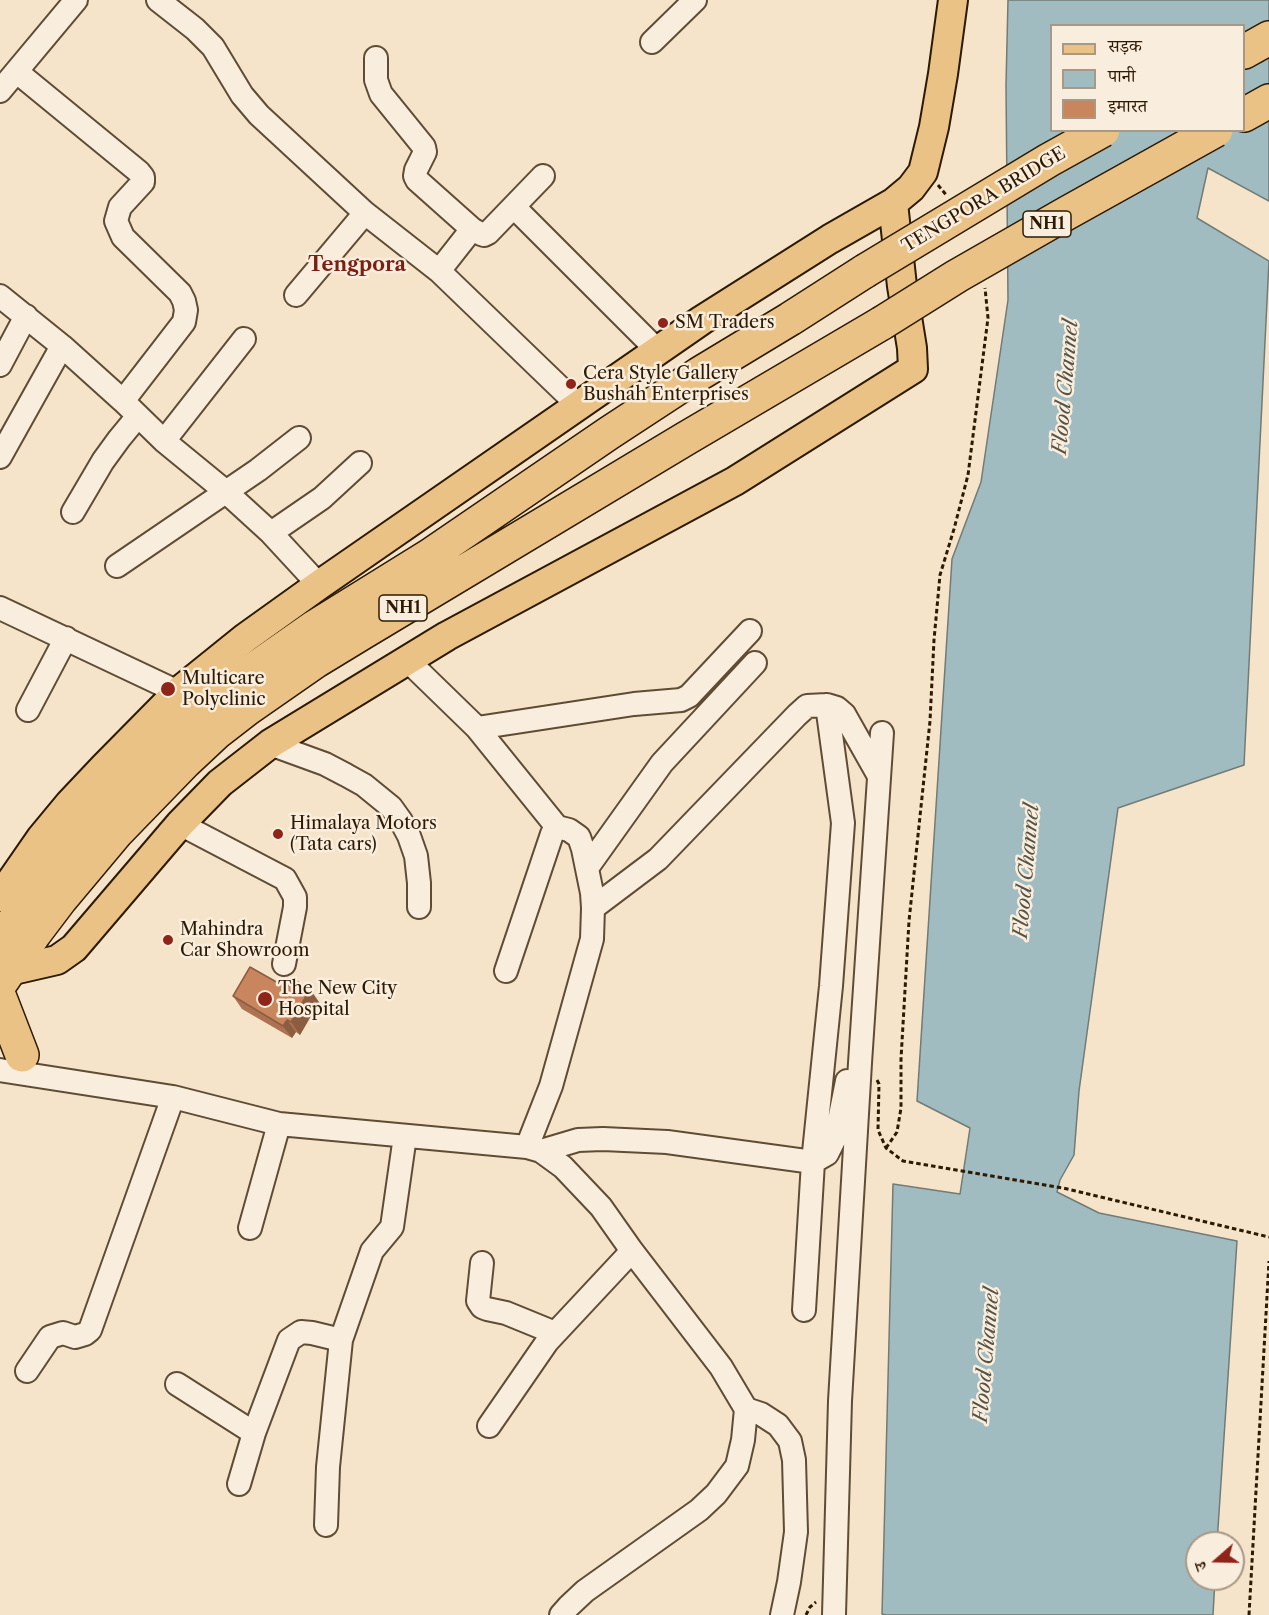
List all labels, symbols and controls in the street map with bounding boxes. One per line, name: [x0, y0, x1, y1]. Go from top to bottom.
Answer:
legend: [1050, 24, 1245, 132]
text: सड़क: [1108, 35, 1142, 57]
text: पानी: [1108, 65, 1135, 87]
text: इमारत: [1108, 95, 1147, 117]
street label: TENGPORA BRIDGE: [898, 143, 1070, 257]
road number: NH1: [1023, 211, 1071, 237]
district label: Tengpora: [308, 253, 406, 277]
place label: SM Traders: [675, 312, 775, 334]
marker: SM Traders: [656, 316, 670, 330]
water label: Flood Channel: [1048, 319, 1084, 455]
place label: Cera Style Gallery Bushah Enterprises: [583, 363, 749, 406]
marker: Cera Style Gallery Bushah Enterprises: [564, 377, 578, 391]
road number: NH1: [379, 595, 427, 621]
place label: Multicare Polyclinic: [182, 668, 266, 710]
marker: Multicare Polyclinic: [159, 680, 177, 698]
water label: Flood Channel: [1009, 803, 1045, 939]
place label: Himalaya Motors (Tata cars): [290, 813, 437, 856]
marker: Himalaya Motors (Tata cars): [271, 827, 285, 841]
place label: Mahindra Car Showroom: [180, 919, 309, 962]
marker: Mahindra Car Showroom: [161, 933, 175, 947]
place label: The New City Hospital: [278, 978, 397, 1020]
marker: The New City Hospital: [256, 990, 274, 1008]
water label: Flood Channel: [969, 1287, 1005, 1423]
north arrow: [1185, 1531, 1245, 1591]
text: उ: [1189, 1559, 1211, 1574]

